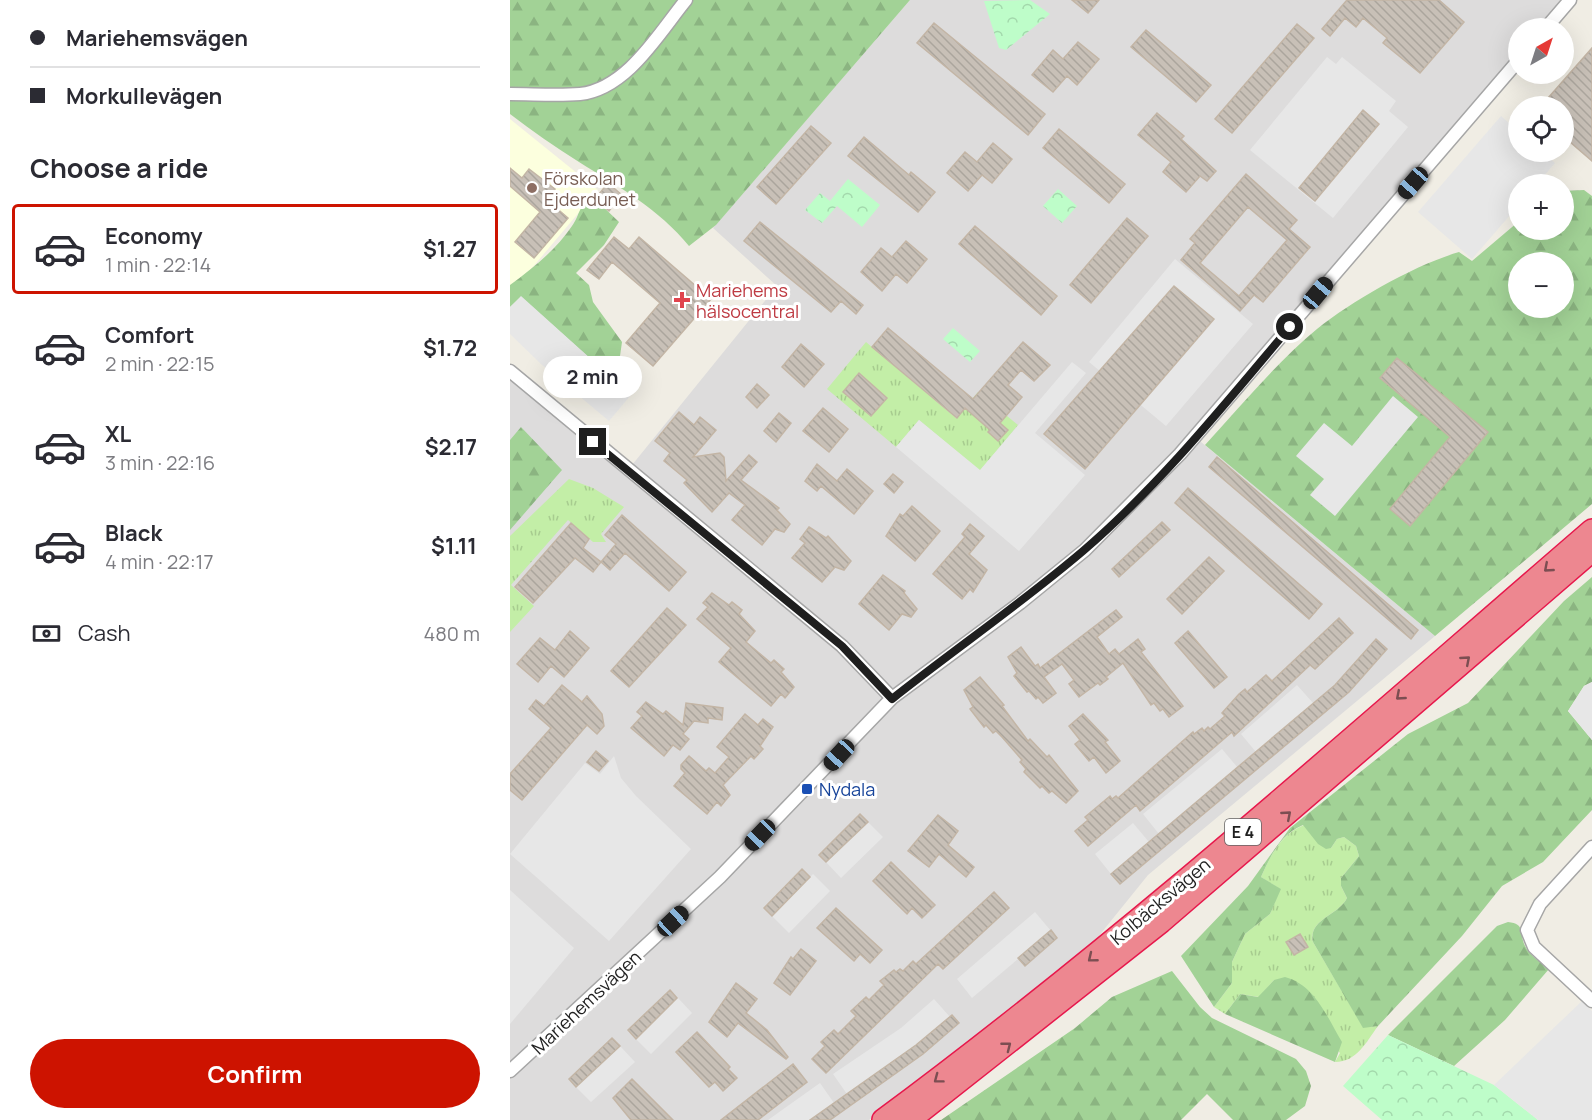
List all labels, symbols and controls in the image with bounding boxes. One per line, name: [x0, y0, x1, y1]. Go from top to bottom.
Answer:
north arrow: [1508, 18, 1574, 84]
map controls: [1508, 18, 1574, 318]
text: Mariehemsvägen: [66, 23, 248, 53]
text: Morkullevägen: [66, 81, 222, 111]
button: locate: [1508, 96, 1574, 162]
text: Choose a ride: [30, 149, 208, 186]
car: [1394, 164, 1432, 202]
place label: Förskolan Ejderdunet: [544, 166, 636, 211]
button: +: [1508, 174, 1574, 240]
marker: Förskolan Ejderdunet: [525, 181, 539, 195]
text: Economy: [105, 221, 203, 251]
icon: car: [33, 222, 87, 276]
text: $1.27: [423, 234, 477, 264]
text: 1 min · 22:14: [105, 251, 211, 278]
button: −: [1508, 252, 1574, 318]
car: [1300, 273, 1336, 313]
place label: Mariehems hälsocentral: [696, 278, 799, 323]
marker: Mariehems hälsocentral: [673, 291, 691, 309]
route start: [1276, 313, 1303, 340]
text: Comfort: [105, 320, 194, 350]
icon: car: [33, 321, 87, 375]
text: $1.72: [423, 333, 477, 363]
text: 2 min · 22:15: [105, 350, 215, 377]
callout: 2 min: [544, 355, 642, 397]
text: 2 min: [566, 363, 619, 390]
text: XL: [105, 419, 131, 449]
icon: car: [33, 420, 87, 474]
route end: [579, 428, 606, 455]
text: $2.17: [425, 432, 477, 462]
text: 3 min · 22:16: [105, 449, 215, 476]
text: Black: [105, 518, 162, 548]
icon: car: [33, 519, 87, 573]
text: $1.11: [431, 531, 477, 561]
text: 4 min · 22:17: [105, 548, 213, 575]
one-way arrow: [1544, 561, 1555, 572]
icon: cash: [30, 617, 63, 650]
text: Cash: [78, 618, 131, 648]
text: 480 m: [423, 620, 480, 647]
one-way arrow: [1459, 656, 1470, 667]
one-way arrow: [1396, 689, 1407, 700]
car: [820, 736, 858, 774]
place label: Nydala: [819, 777, 875, 801]
marker: Nydala: [800, 782, 814, 796]
one-way arrow: [1280, 811, 1291, 822]
car: [741, 816, 779, 854]
road number: E 4: [1225, 819, 1261, 845]
street label: Kolbäcksvägen: [1105, 852, 1215, 950]
car: [654, 902, 692, 940]
street label: Mariehemsvägen: [526, 945, 646, 1059]
one-way arrow: [1088, 951, 1099, 962]
button: Confirm: [30, 1039, 480, 1108]
one-way arrow: [1000, 1043, 1011, 1054]
one-way arrow: [934, 1071, 945, 1082]

